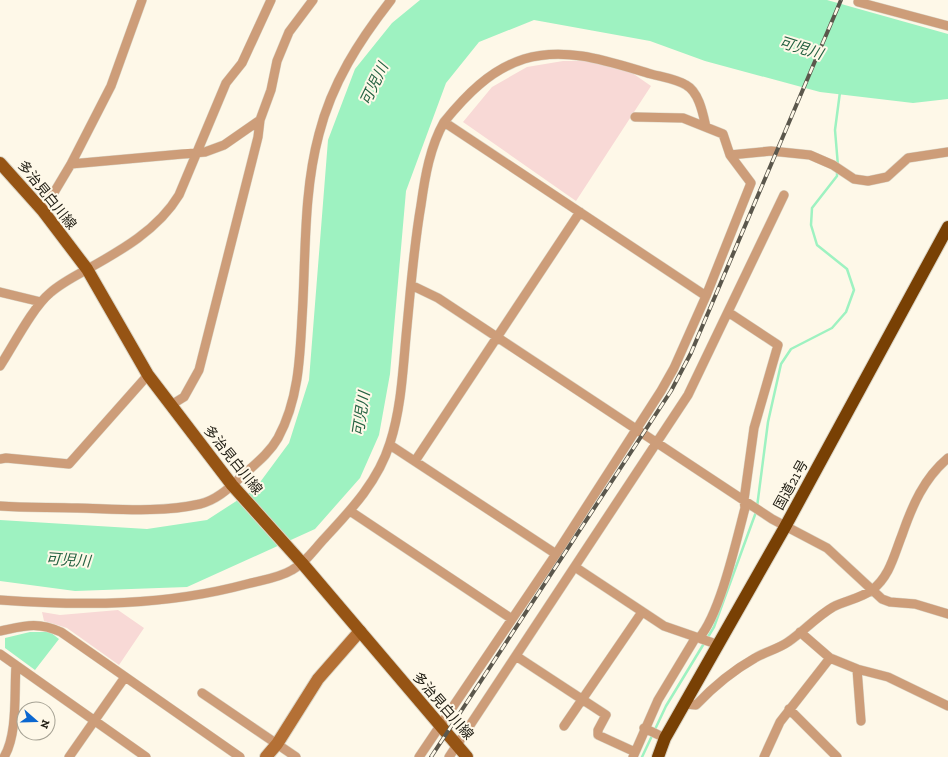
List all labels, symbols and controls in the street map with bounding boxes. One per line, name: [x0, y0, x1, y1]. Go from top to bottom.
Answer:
water label: 可児川: [777, 33, 827, 64]
water label: 可児川: [356, 58, 393, 108]
street label: 多治見白川線: [14, 157, 80, 233]
water label: 可児川: [349, 388, 374, 438]
street label: 多治見白川線: [200, 422, 266, 498]
street label: 国道21号: [770, 457, 812, 513]
water label: 可児川: [45, 549, 93, 571]
street label: 多治見白川線: [409, 669, 477, 743]
north arrow: [16, 701, 56, 741]
text: N: [37, 718, 52, 731]

